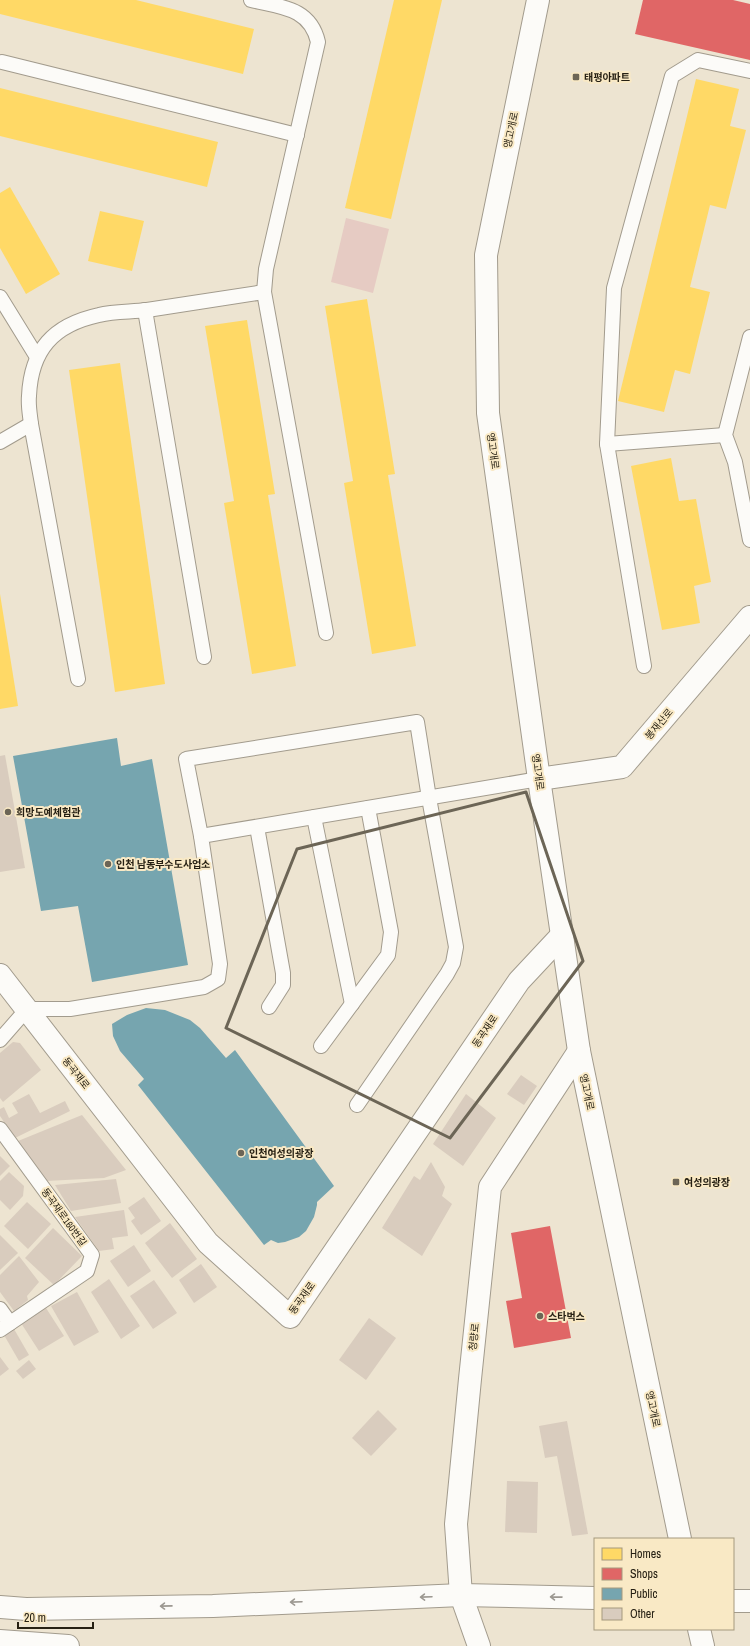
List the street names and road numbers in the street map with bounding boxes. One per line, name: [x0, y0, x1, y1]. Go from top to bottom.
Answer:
street label: 앵고개로: [501, 111, 521, 149]
street label: 앵고개로: [484, 432, 502, 470]
street label: 봉재산로: [642, 706, 676, 742]
street label: 앵고개로: [529, 753, 547, 791]
street label: 동곡재로: [469, 1012, 501, 1050]
street label: 동곡재로: [60, 1054, 92, 1092]
street label: 앵고개로: [577, 1073, 597, 1111]
street label: 동곡재로160번길: [38, 1185, 90, 1249]
street label: 동곡재로: [286, 1279, 318, 1317]
street label: 청량로: [466, 1323, 482, 1351]
street label: 앵고개로: [643, 1390, 663, 1428]

